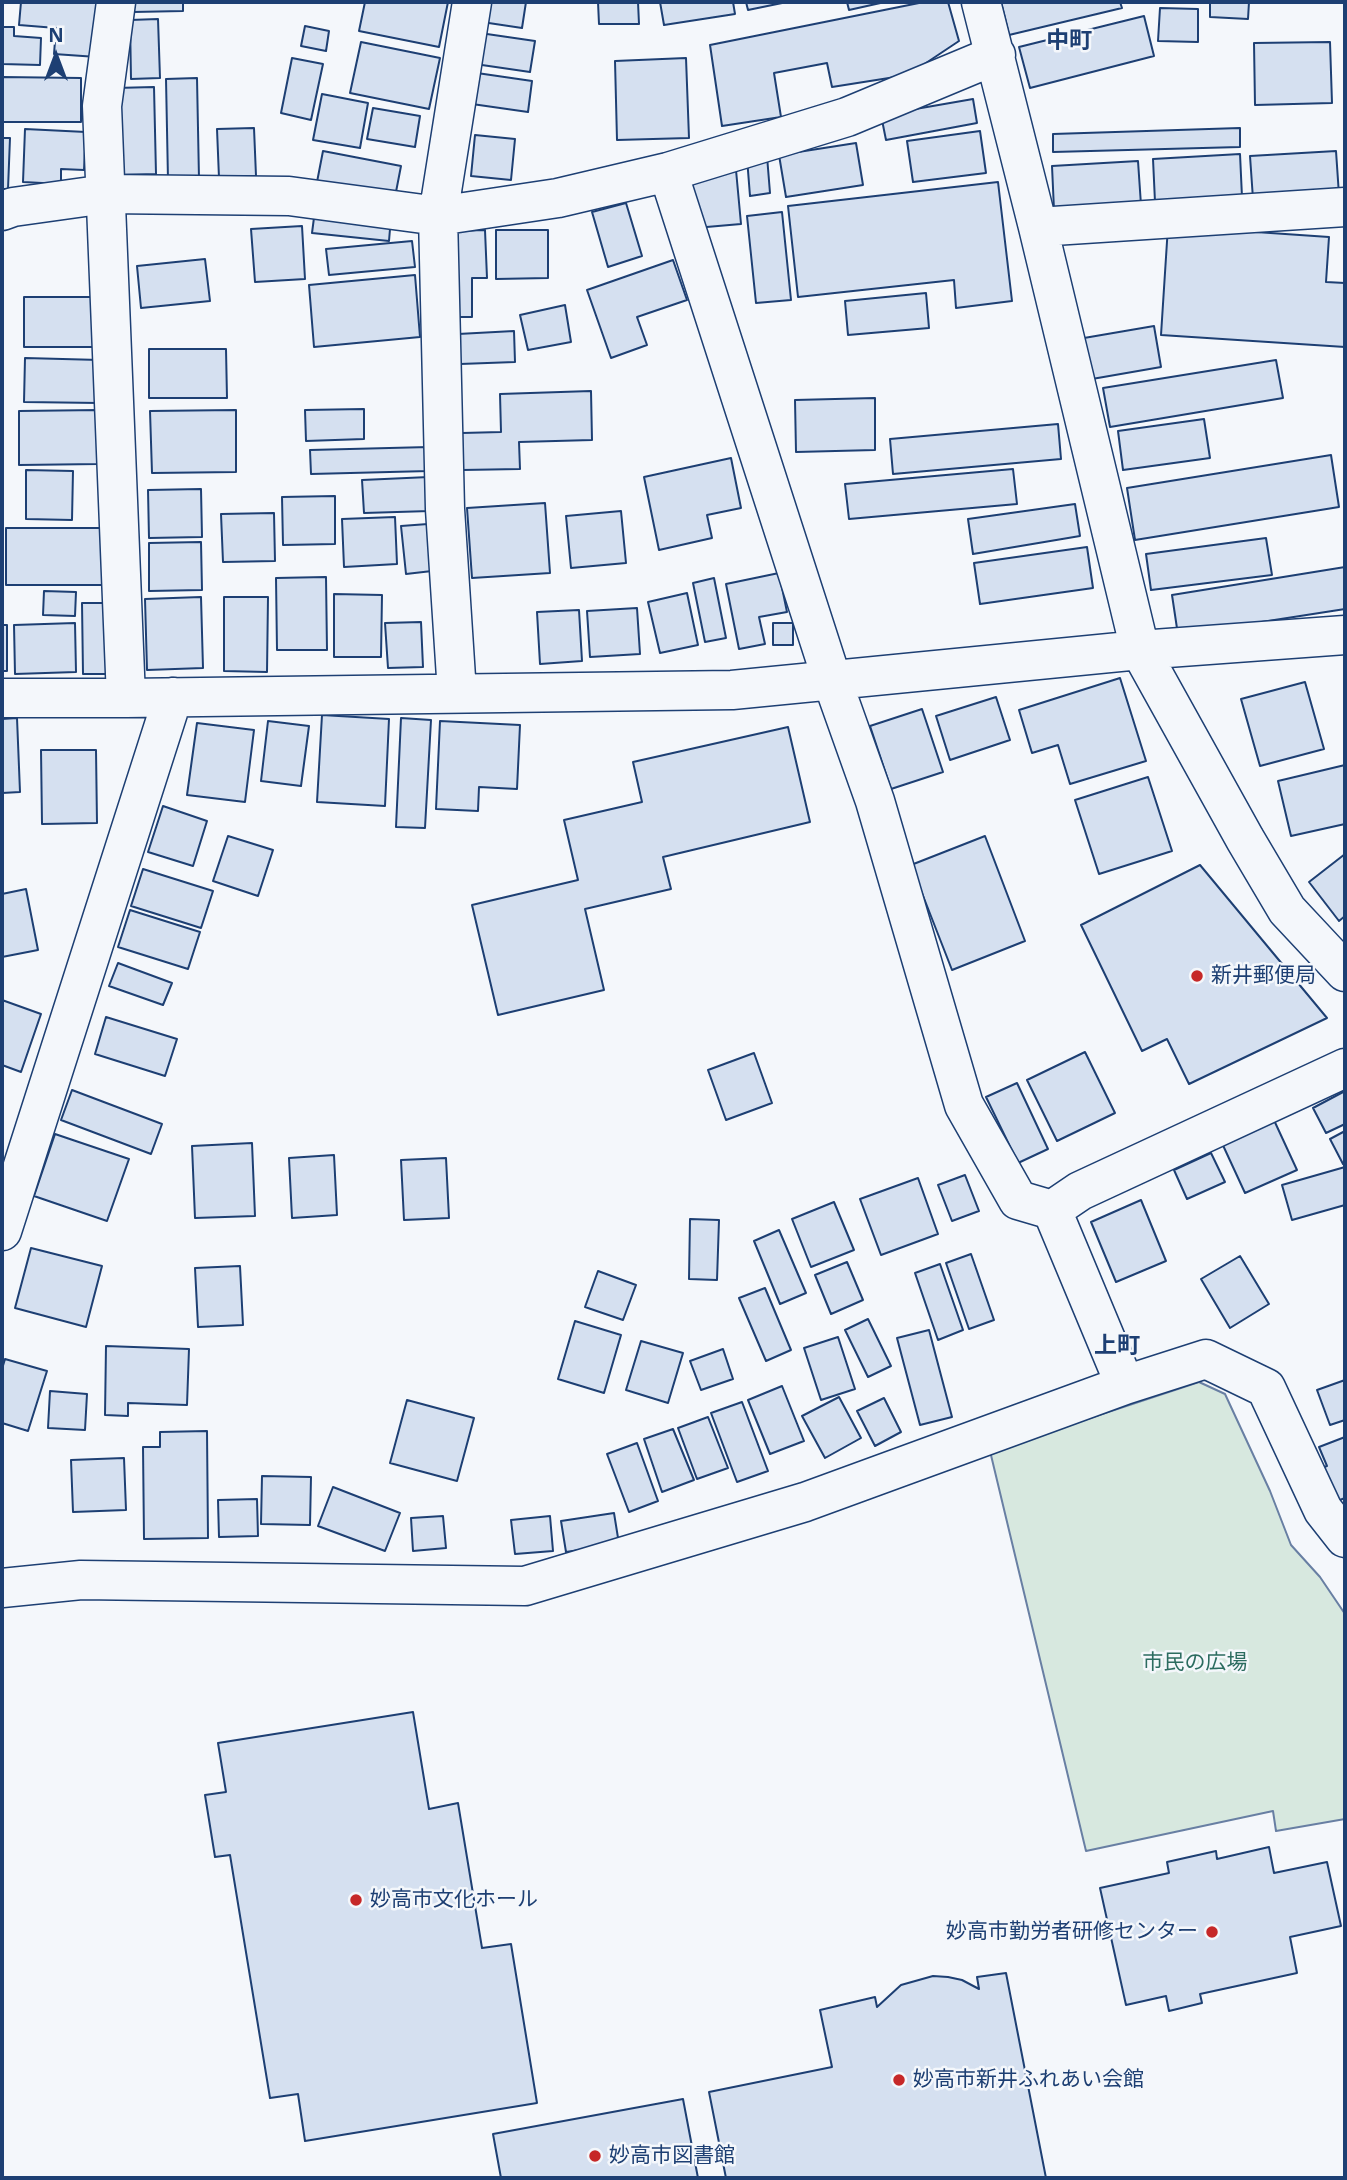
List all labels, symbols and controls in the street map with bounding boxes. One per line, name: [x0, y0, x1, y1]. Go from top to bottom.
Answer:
north arrow: [21, 21, 91, 91]
text: N: [48, 22, 64, 48]
district label: 中町: [1046, 27, 1092, 55]
place label: 新井郵便局: [1211, 963, 1316, 989]
marker: 新井郵便局: [1189, 968, 1205, 984]
district label: 上町: [1094, 1332, 1140, 1360]
park label: 市民の広場: [1143, 1650, 1247, 1676]
place label: 妙高市文化ホール: [370, 1887, 538, 1913]
marker: 妙高市文化ホール: [348, 1892, 364, 1908]
place label: 妙高市勤労者研修センター: [946, 1919, 1198, 1945]
marker: 妙高市勤労者研修センター: [1204, 1924, 1220, 1940]
place label: 妙高市新井ふれあい会館: [913, 2067, 1144, 2093]
marker: 妙高市新井ふれあい会館: [891, 2072, 907, 2088]
place label: 妙高市図書館: [609, 2143, 735, 2169]
marker: 妙高市図書館: [587, 2148, 603, 2164]

